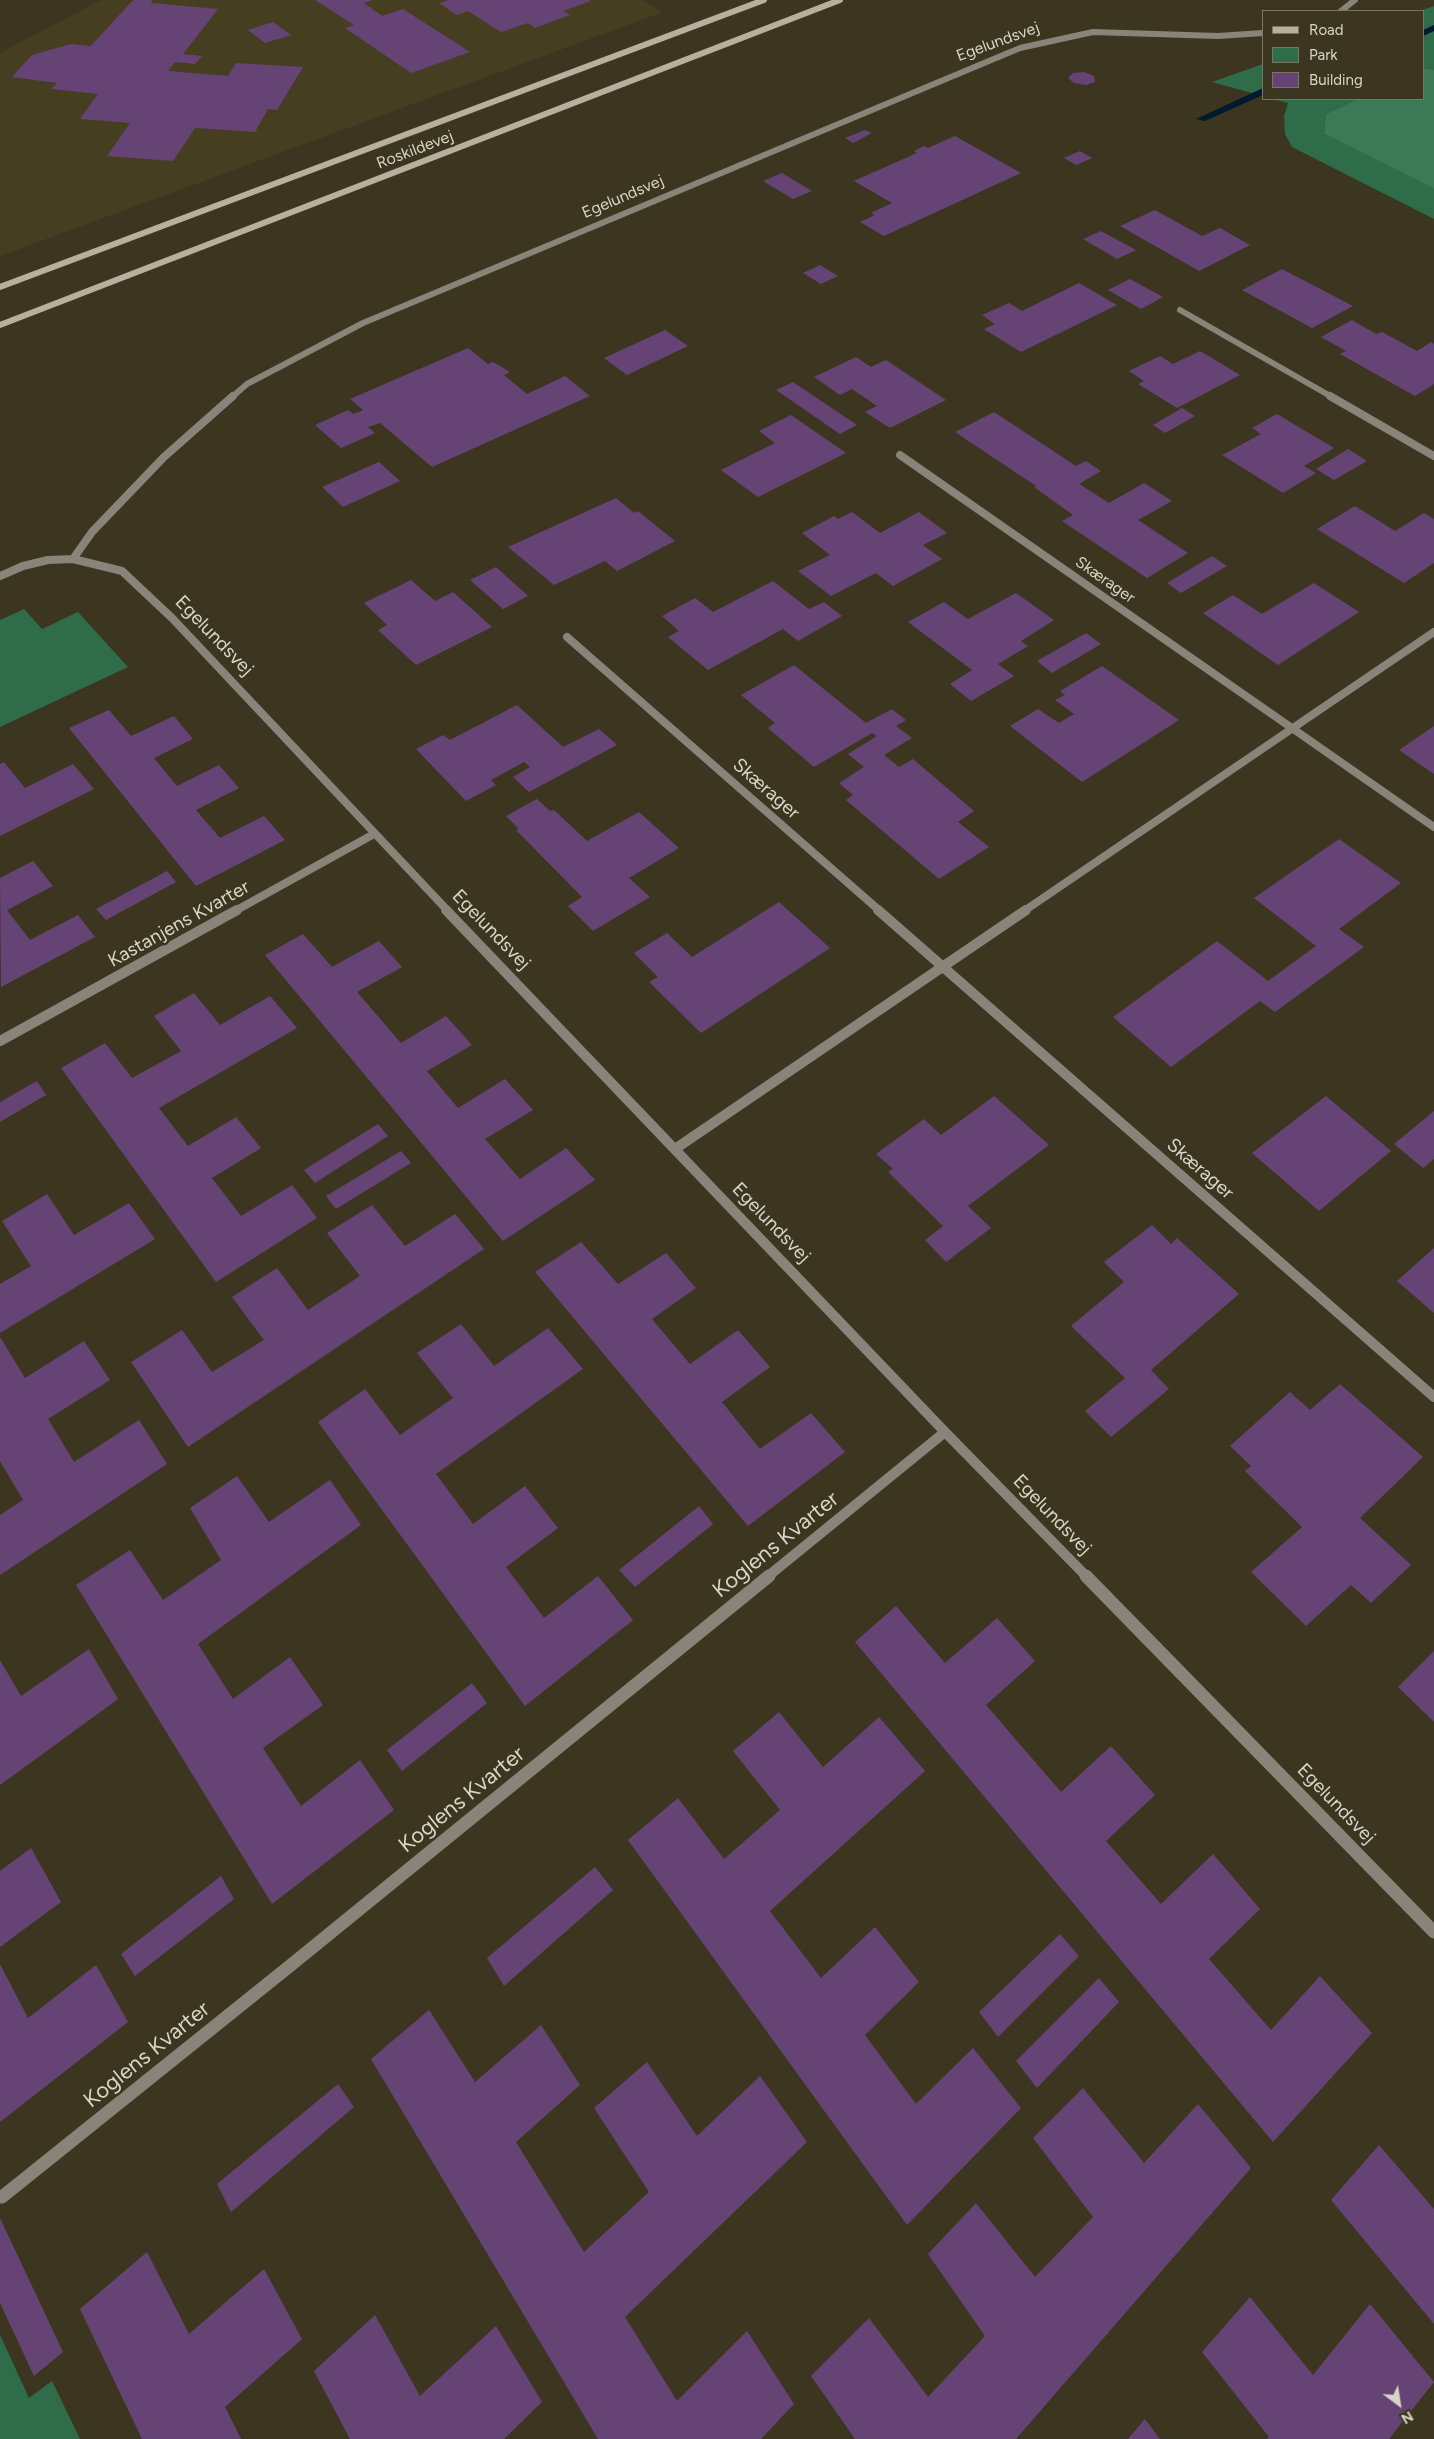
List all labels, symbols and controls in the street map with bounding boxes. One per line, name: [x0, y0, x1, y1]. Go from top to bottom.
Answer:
legend: [1262, 10, 1424, 100]
street label: Egelundsvej: [954, 18, 1042, 66]
text: Road: [1309, 21, 1344, 39]
text: Park: [1309, 46, 1338, 64]
text: Building: [1309, 71, 1363, 89]
street label: Roskildevej: [374, 127, 456, 173]
street label: Egelundsvej: [579, 171, 667, 223]
street label: Skærager: [1071, 552, 1139, 608]
street label: Egelundsvej: [170, 591, 258, 681]
street label: Skærager: [728, 754, 804, 824]
street label: Kastanjens Kvarter: [104, 876, 254, 972]
street label: Egelundsvej: [447, 885, 535, 975]
street label: Skærager: [1162, 1134, 1238, 1204]
street label: Egelundsvej: [727, 1178, 815, 1268]
street label: Egelundsvej: [1008, 1470, 1096, 1560]
street label: Koglens Kvarter: [708, 1486, 844, 1604]
street label: Koglens Kvarter: [394, 1741, 530, 1859]
street label: Egelundsvej: [1292, 1759, 1380, 1849]
street label: Koglens Kvarter: [79, 1996, 215, 2114]
north arrow: [1374, 2379, 1424, 2429]
text: N: [1398, 2407, 1416, 2427]

